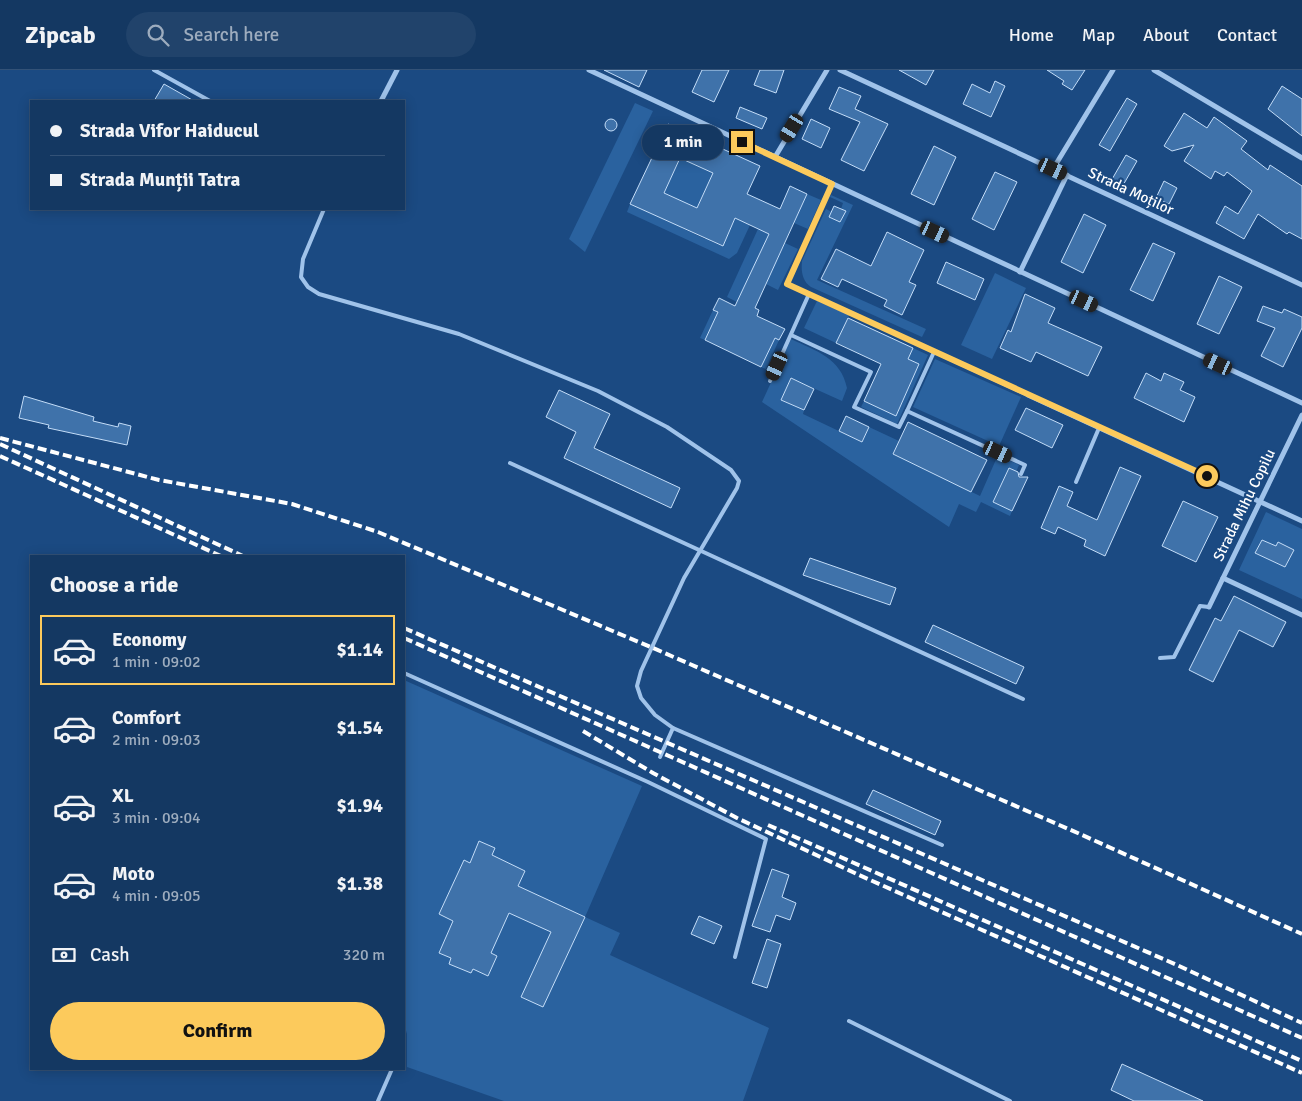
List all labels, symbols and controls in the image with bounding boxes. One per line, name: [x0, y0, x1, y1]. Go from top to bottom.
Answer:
search box: [126, 12, 476, 57]
text: Zipcab: [25, 20, 96, 50]
icon: search: [144, 21, 172, 49]
text: Search here: [184, 23, 279, 47]
text: Home: [1009, 24, 1054, 46]
text: Map: [1082, 24, 1115, 46]
text: About: [1143, 24, 1189, 46]
text: Contact: [1217, 24, 1277, 46]
car: [777, 111, 806, 145]
text: Strada Vifor Haiducul: [80, 119, 259, 143]
callout: 1 min: [642, 124, 724, 160]
route end: [731, 131, 753, 153]
text: 1 min: [664, 132, 702, 152]
car: [1036, 156, 1069, 182]
street label: Strada Moților: [1085, 163, 1177, 220]
text: Strada Munții Tatra: [80, 168, 240, 192]
car: [918, 219, 951, 245]
car: [1067, 288, 1100, 314]
car: [764, 349, 789, 383]
car: [1201, 351, 1234, 377]
car: [981, 439, 1014, 465]
street label: Strada Mihu Copilu: [1209, 446, 1279, 564]
route start: [1196, 465, 1218, 487]
text: Choose a ride: [50, 571, 178, 598]
icon: car: [52, 628, 97, 673]
text: Economy: [112, 628, 186, 652]
text: $1.14: [337, 638, 383, 662]
text: 1 min · 09:02: [112, 652, 201, 672]
icon: car: [52, 706, 97, 751]
text: Comfort: [112, 706, 181, 730]
text: $1.54: [337, 716, 383, 740]
text: 2 min · 09:03: [112, 730, 201, 750]
icon: car: [52, 784, 97, 829]
text: XL: [112, 784, 134, 808]
text: $1.94: [337, 794, 383, 818]
text: 3 min · 09:04: [112, 808, 201, 828]
icon: car: [52, 862, 97, 907]
text: Moto: [112, 862, 155, 886]
text: $1.38: [337, 872, 383, 896]
text: 4 min · 09:05: [112, 886, 201, 906]
icon: cash: [50, 941, 78, 969]
text: Cash: [90, 943, 130, 967]
text: 320 m: [343, 945, 385, 965]
button: Confirm: [50, 1002, 385, 1060]

